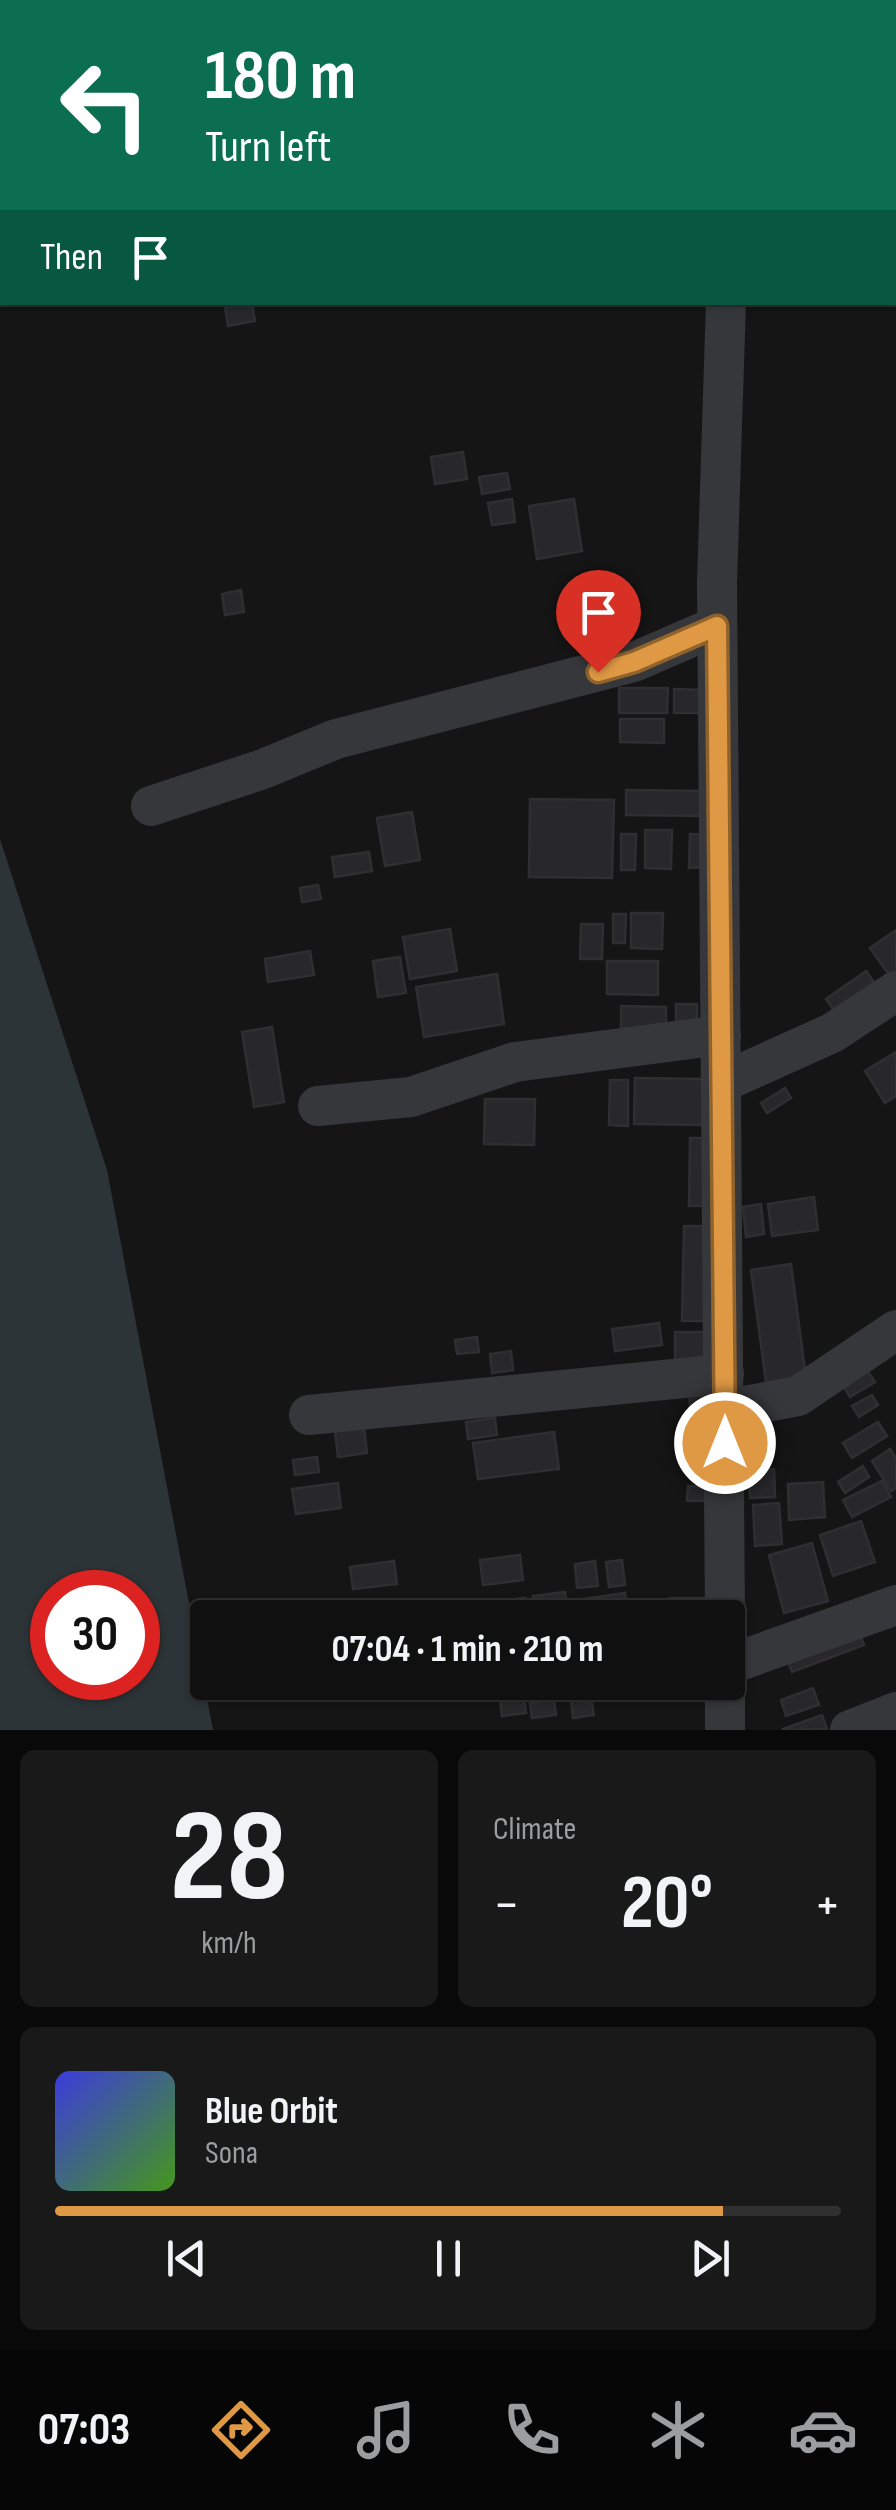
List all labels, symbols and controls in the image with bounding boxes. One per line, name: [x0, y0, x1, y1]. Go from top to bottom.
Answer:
text: 180 m: [205, 35, 356, 119]
icon: left: [40, 40, 170, 170]
text: Turn left: [205, 120, 331, 175]
icon: arrive: [123, 230, 178, 285]
text: Then: [40, 235, 103, 280]
pin: [556, 570, 641, 673]
icon: arrive: [571, 585, 626, 640]
position arrow: [673, 1391, 777, 1495]
speed limit sign: 30: [30, 1570, 160, 1700]
text: 07:04 · 1 min · 210 m: [331, 1627, 604, 1672]
text: 28: [170, 1781, 288, 1937]
text: Climate: [493, 1810, 576, 1849]
text: 20°: [621, 1859, 713, 1950]
text: −: [493, 1872, 520, 1939]
text: +: [814, 1872, 841, 1939]
text: km/h: [201, 1924, 257, 1963]
text: Blue Orbit: [205, 2089, 338, 2134]
text: Sona: [205, 2134, 258, 2173]
icon: previous: [159, 2231, 214, 2286]
icon: pause: [421, 2231, 476, 2286]
icon: next: [683, 2231, 738, 2286]
icon: directions: [206, 2395, 276, 2465]
icon: music: [351, 2395, 421, 2465]
icon: phone: [497, 2395, 567, 2465]
icon: climate: [643, 2395, 713, 2465]
icon: car: [788, 2395, 858, 2465]
text: 07:03: [38, 2403, 130, 2458]

